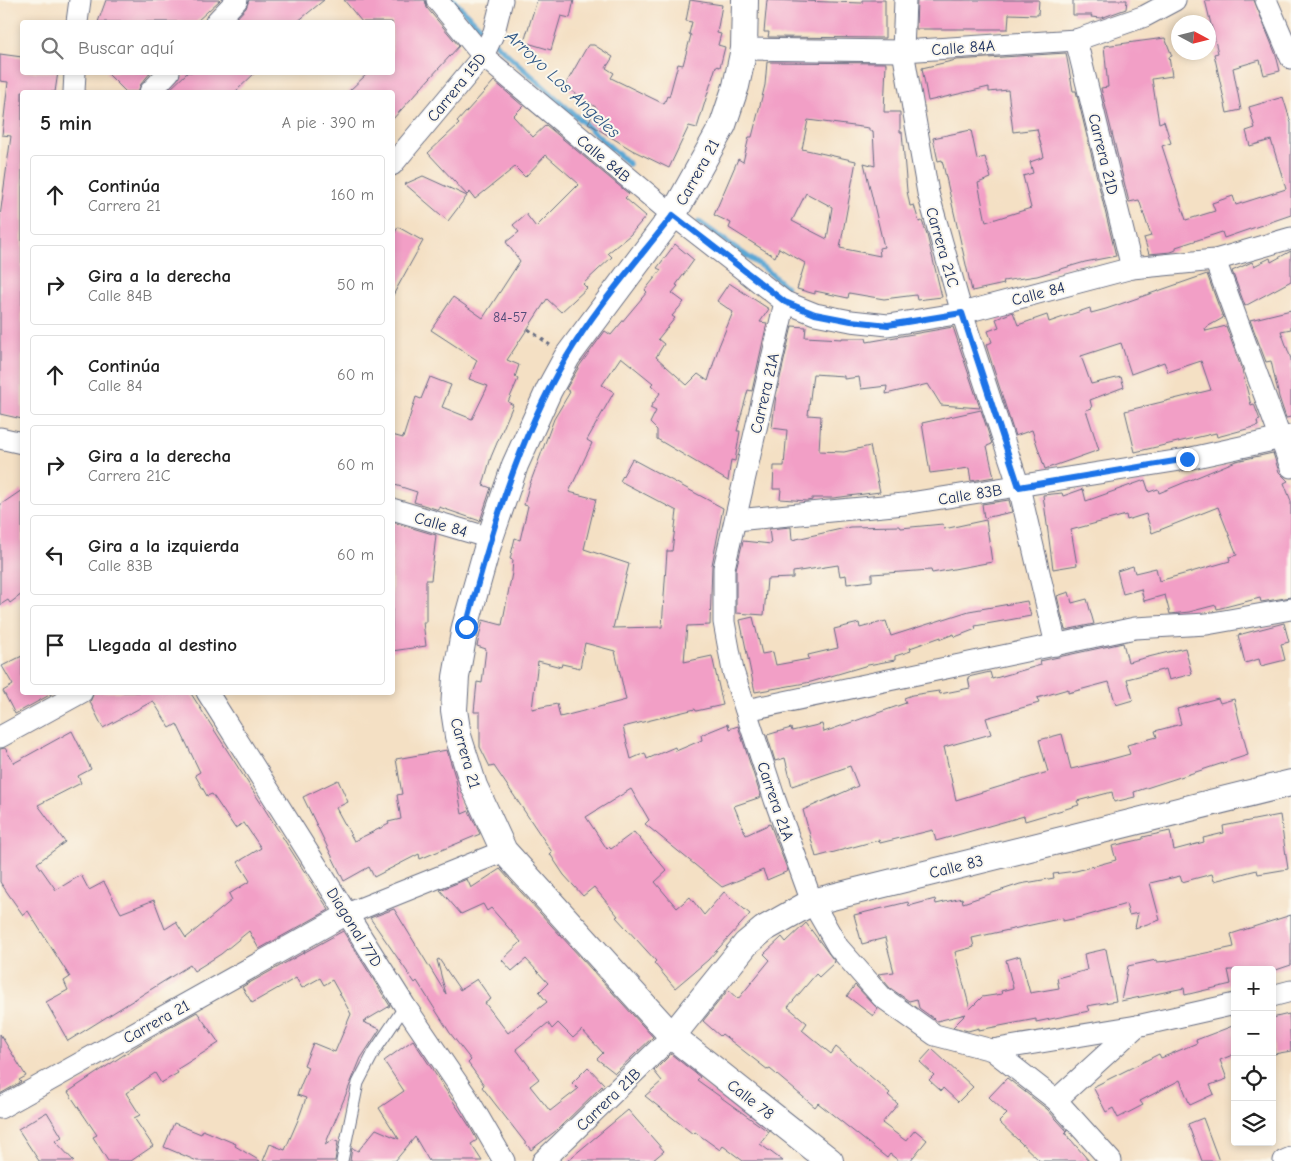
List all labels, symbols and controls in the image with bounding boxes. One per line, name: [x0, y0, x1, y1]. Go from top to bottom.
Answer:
north arrow: [1171, 15, 1216, 60]
search box: [20, 20, 395, 75]
water label: Arroyo Los Angeles: [500, 25, 625, 143]
icon: search: [38, 34, 66, 62]
text: Buscar aquí: [78, 37, 174, 59]
street label: Calle 84A: [931, 37, 995, 59]
street label: Carrera 15D: [424, 50, 490, 126]
text: 5 min: [40, 111, 92, 135]
street label: Carrera 21D: [1084, 112, 1122, 197]
text: A pie · 390 m: [282, 114, 375, 132]
street label: Calle 84B: [573, 131, 634, 186]
street label: Carrera 21: [672, 136, 723, 209]
text: Continúa: [88, 175, 160, 197]
icon: ahead: [41, 181, 69, 209]
text: 160 m: [331, 186, 374, 204]
text: Carrera 21: [88, 197, 161, 215]
street label: Carrera 21C: [922, 205, 962, 290]
text: Gira a la derecha: [88, 265, 231, 287]
icon: right: [41, 271, 69, 299]
text: 50 m: [337, 276, 374, 294]
street label: Calle 84: [1010, 278, 1067, 310]
text: Calle 84B: [88, 287, 152, 305]
house number: 84-57: [493, 309, 527, 326]
street label: Carrera 21A: [747, 351, 783, 435]
text: Continúa: [88, 355, 160, 377]
icon: ahead: [41, 361, 69, 389]
text: 60 m: [337, 366, 374, 384]
text: Calle 84: [88, 377, 142, 395]
text: Gira a la derecha: [88, 445, 231, 467]
route end: [1176, 448, 1199, 471]
icon: right: [41, 451, 69, 479]
text: 60 m: [337, 456, 374, 474]
text: Carrera 21C: [88, 467, 171, 485]
street label: Calle 83B: [937, 481, 1004, 509]
street label: Calle 84: [412, 509, 469, 541]
text: Gira a la izquierda: [88, 535, 239, 557]
icon: left: [41, 541, 69, 569]
text: 60 m: [337, 546, 374, 564]
text: Calle 83B: [88, 557, 153, 575]
route start: [455, 616, 478, 639]
icon: arrive: [41, 631, 69, 659]
text: Llegada al destino: [88, 634, 237, 656]
street label: Carrera 21: [446, 716, 484, 791]
street label: Carrera 21A: [753, 760, 797, 843]
street label: Calle 83: [927, 852, 985, 882]
street label: Diagonal 77D: [323, 885, 386, 970]
map controls: [1231, 966, 1276, 1146]
button: +: [1231, 966, 1276, 1011]
street label: Carrera 21: [120, 996, 193, 1047]
button: −: [1231, 1011, 1276, 1056]
button: locate: [1231, 1056, 1276, 1101]
street label: Carrera 21B: [573, 1064, 645, 1135]
street label: Calle 78: [723, 1076, 777, 1124]
button: layers: [1231, 1101, 1276, 1146]

